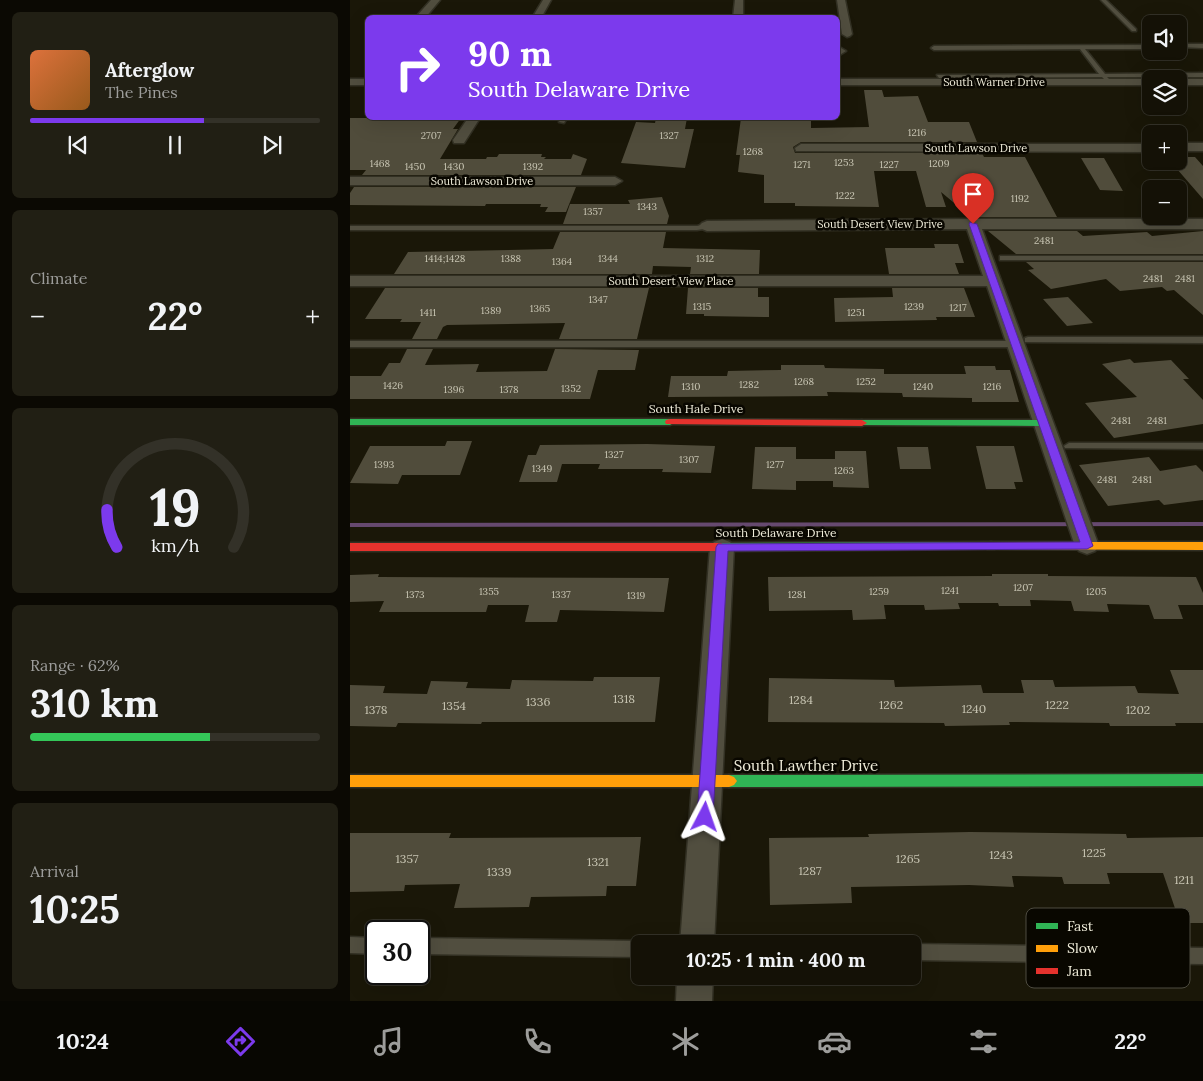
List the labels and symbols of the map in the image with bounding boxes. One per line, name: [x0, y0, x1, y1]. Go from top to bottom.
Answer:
street label: South Warner Drive: [943, 75, 1045, 89]
house number: 1216: [908, 126, 926, 139]
house number: 2707: [421, 129, 442, 142]
house number: 1327: [659, 129, 679, 142]
street label: South Lawson Drive: [925, 141, 1027, 155]
house number: 1268: [743, 145, 764, 158]
house number: 1253: [834, 156, 854, 169]
house number: 1468: [370, 157, 391, 170]
house number: 1209: [929, 157, 950, 170]
house number: 1271: [793, 158, 811, 171]
house number: 1227: [880, 158, 899, 171]
house number: 1450: [405, 160, 425, 173]
house number: 1430: [444, 160, 464, 173]
house number: 1392: [523, 160, 543, 173]
pin: [952, 173, 994, 224]
street label: South Lawson Drive: [431, 174, 533, 188]
house number: 1222: [835, 189, 855, 202]
house number: 1192: [1011, 192, 1029, 205]
house number: 1343: [637, 200, 658, 213]
house number: 1357: [583, 205, 603, 218]
street label: South Desert View Drive: [817, 217, 943, 231]
house number: 2481: [1034, 234, 1054, 247]
house number: 1414;1428: [425, 252, 466, 265]
house number: 1388: [501, 252, 522, 265]
house number: 1344: [598, 252, 619, 265]
house number: 1312: [696, 252, 714, 265]
house number: 1364: [552, 255, 573, 268]
house number: 2481: [1143, 272, 1163, 285]
house number: 2481: [1175, 272, 1195, 285]
street label: South Desert View Place: [609, 274, 734, 288]
house number: 1347: [588, 293, 608, 306]
house number: 1315: [693, 300, 711, 313]
house number: 1239: [904, 300, 924, 313]
house number: 1217: [949, 301, 967, 314]
house number: 1365: [530, 302, 550, 315]
house number: 1389: [481, 304, 501, 317]
house number: 1411: [420, 306, 437, 319]
house number: 1251: [847, 306, 865, 319]
house number: 1268: [794, 375, 815, 388]
house number: 1252: [856, 375, 876, 388]
house number: 1282: [739, 378, 759, 391]
house number: 1426: [383, 379, 403, 392]
house number: 1310: [681, 380, 701, 393]
house number: 1240: [913, 380, 933, 393]
house number: 1216: [983, 380, 1001, 393]
house number: 1352: [561, 382, 581, 395]
house number: 1396: [444, 383, 465, 396]
house number: 1378: [499, 383, 519, 396]
street label: South Hale Drive: [649, 401, 744, 416]
house number: 2481: [1111, 414, 1131, 427]
house number: 2481: [1147, 414, 1167, 427]
house number: 1327: [604, 448, 624, 461]
house number: 1307: [679, 453, 699, 466]
house number: 1393: [374, 458, 395, 471]
house number: 1277: [766, 458, 785, 471]
house number: 1349: [532, 462, 552, 475]
house number: 1263: [834, 464, 855, 477]
house number: 2481: [1097, 473, 1117, 486]
house number: 2481: [1132, 473, 1152, 486]
street label: South Delaware Drive: [715, 525, 837, 540]
house number: 1207: [1013, 581, 1033, 594]
house number: 1241: [941, 584, 959, 597]
house number: 1355: [479, 585, 499, 598]
house number: 1259: [869, 585, 889, 598]
house number: 1205: [1086, 585, 1106, 598]
house number: 1373: [405, 588, 425, 601]
house number: 1337: [551, 588, 571, 601]
house number: 1281: [788, 588, 806, 601]
house number: 1319: [627, 589, 646, 602]
house number: 1318: [613, 691, 635, 706]
house number: 1284: [789, 692, 814, 707]
house number: 1336: [526, 694, 550, 709]
house number: 1262: [879, 697, 903, 712]
house number: 1222: [1045, 697, 1069, 712]
house number: 1354: [442, 698, 467, 713]
house number: 1240: [962, 701, 986, 716]
house number: 1378: [364, 702, 388, 717]
house number: 1202: [1126, 702, 1150, 717]
street label: South Lawther Drive: [734, 756, 878, 775]
position arrow: [678, 790, 730, 842]
house number: 1225: [1082, 845, 1106, 860]
house number: 1243: [989, 847, 1013, 862]
house number: 1357: [395, 851, 419, 866]
house number: 1265: [896, 851, 920, 866]
house number: 1321: [587, 854, 609, 869]
house number: 1287: [798, 863, 822, 878]
house number: 1339: [487, 864, 511, 879]
house number: 1211: [1174, 872, 1194, 887]
legend: [1026, 908, 1190, 988]
text: Fast: [1067, 917, 1094, 935]
speed limit sign: 30: [365, 920, 430, 985]
text: Slow: [1067, 939, 1099, 957]
text: Jam: [1066, 962, 1092, 980]

